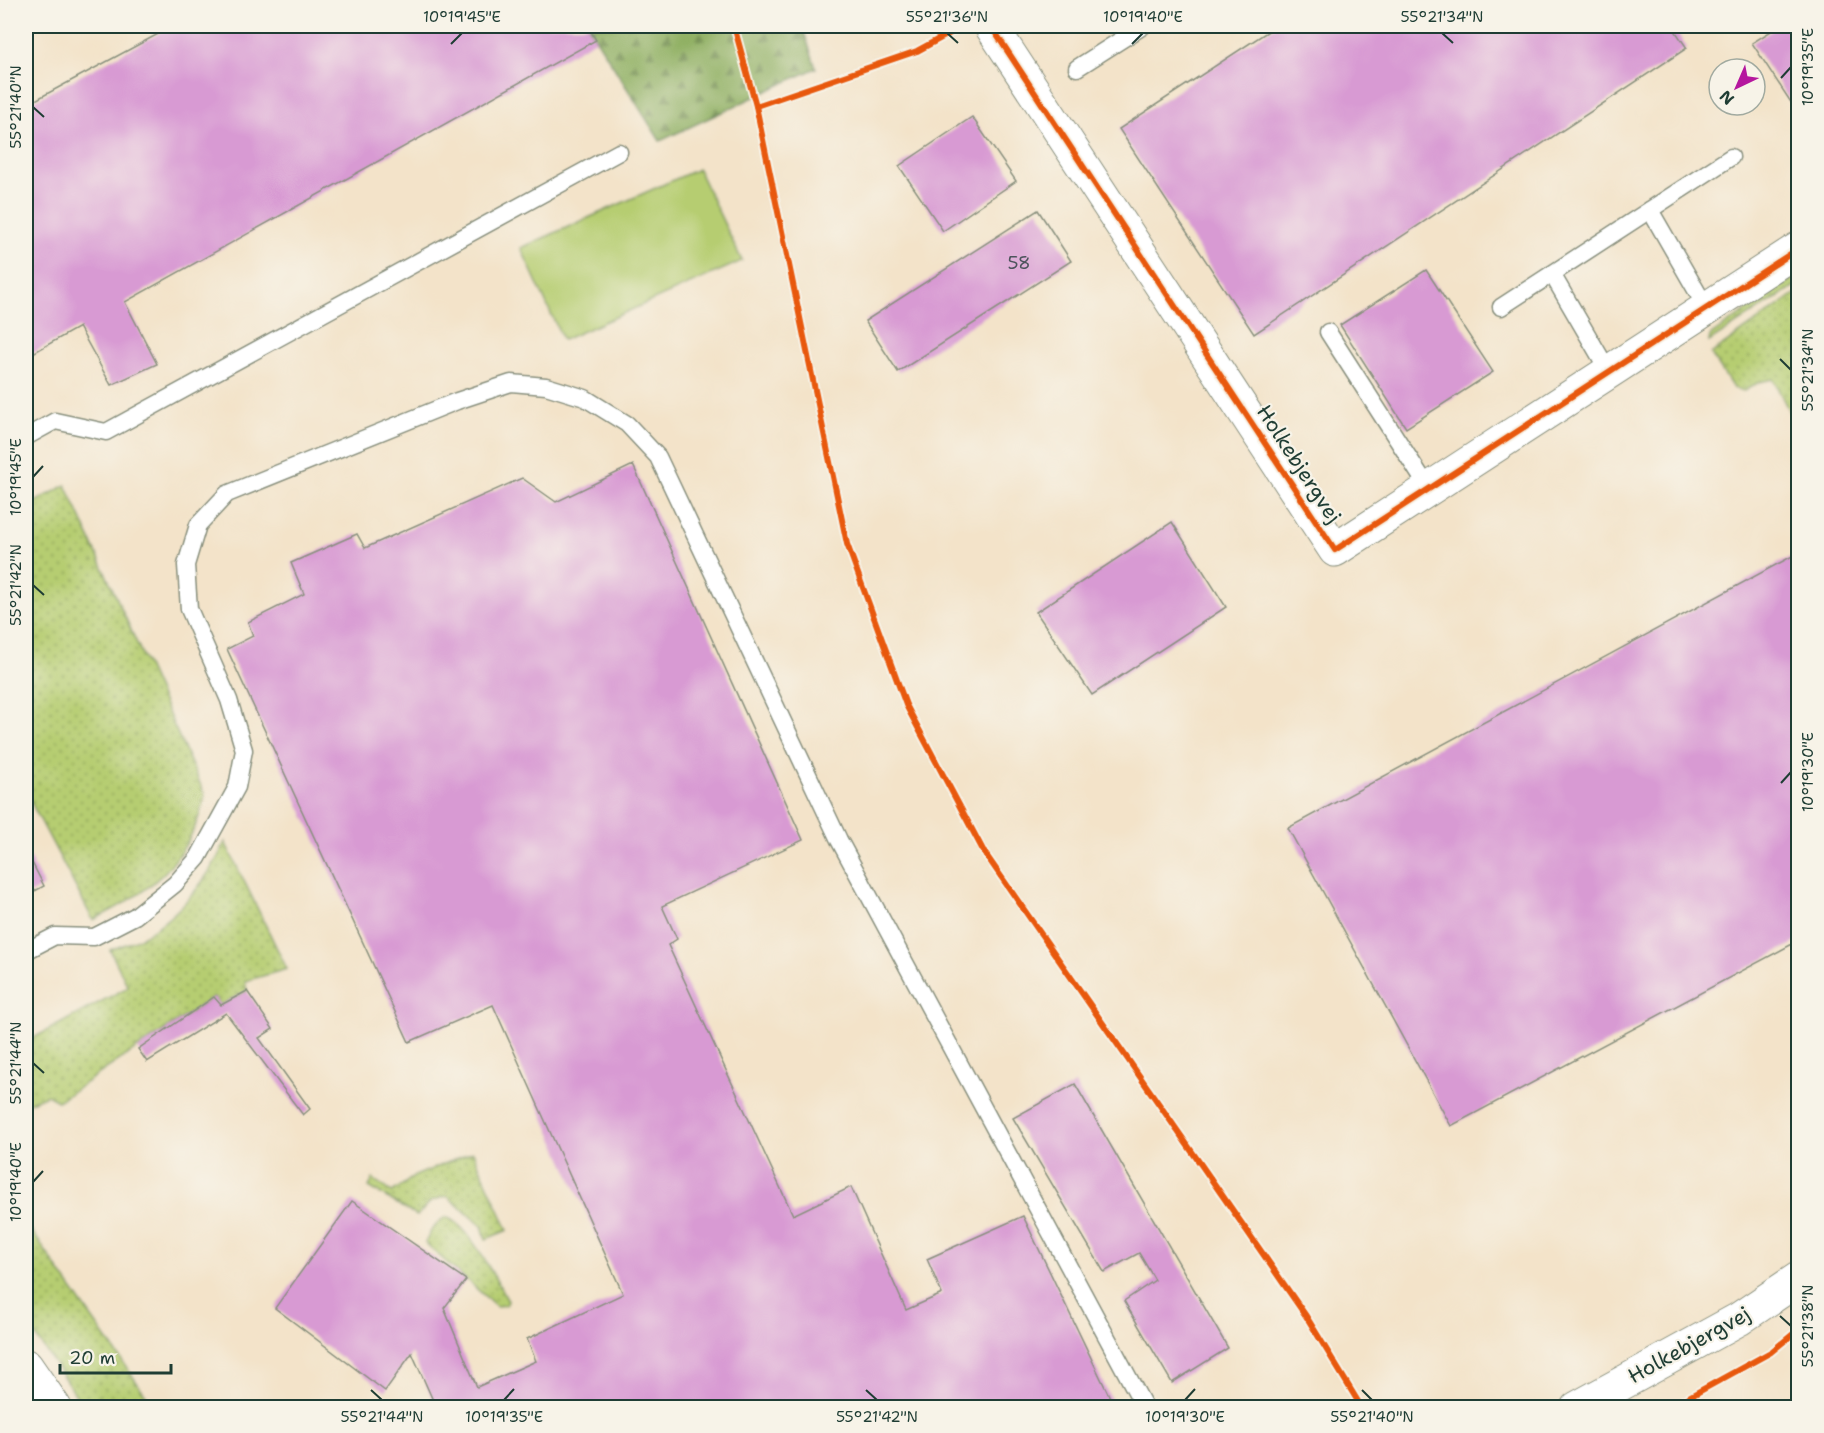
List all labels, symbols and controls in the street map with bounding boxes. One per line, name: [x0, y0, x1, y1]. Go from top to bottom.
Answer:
text: 10°19'45"E: [423, 7, 501, 27]
text: 55°21'36"N: [906, 7, 988, 27]
text: 10°19'40"E: [1103, 7, 1183, 27]
text: 55°21'34"N: [1401, 7, 1483, 27]
text: 10°19'35"E: [1798, 28, 1818, 106]
north arrow: [1707, 57, 1767, 117]
text: 55°21'40"N: [6, 65, 26, 149]
text: N: [1715, 85, 1739, 109]
house number: 58: [1007, 251, 1031, 275]
text: 55°21'34"N: [1798, 329, 1818, 411]
street label: Holkebjergvej: [1250, 399, 1348, 529]
text: 10°19'45"E: [6, 438, 26, 516]
text: 55°21'42"N: [6, 544, 26, 626]
text: 10°19'30"E: [1798, 732, 1818, 812]
text: 55°21'44"N: [6, 1022, 26, 1104]
text: 10°19'40"E: [6, 1142, 26, 1222]
text: 55°21'38"N: [1798, 1284, 1818, 1368]
street label: Holkebjergvej: [1623, 1300, 1755, 1390]
scale bar: [60, 1337, 171, 1375]
text: 20 m: [69, 1346, 115, 1370]
text: 55°21'44"N: [341, 1407, 423, 1427]
text: 10°19'35"E: [465, 1407, 543, 1427]
text: 55°21'42"N: [836, 1407, 918, 1427]
text: 10°19'30"E: [1145, 1407, 1225, 1427]
text: 55°21'40"N: [1330, 1407, 1414, 1427]

